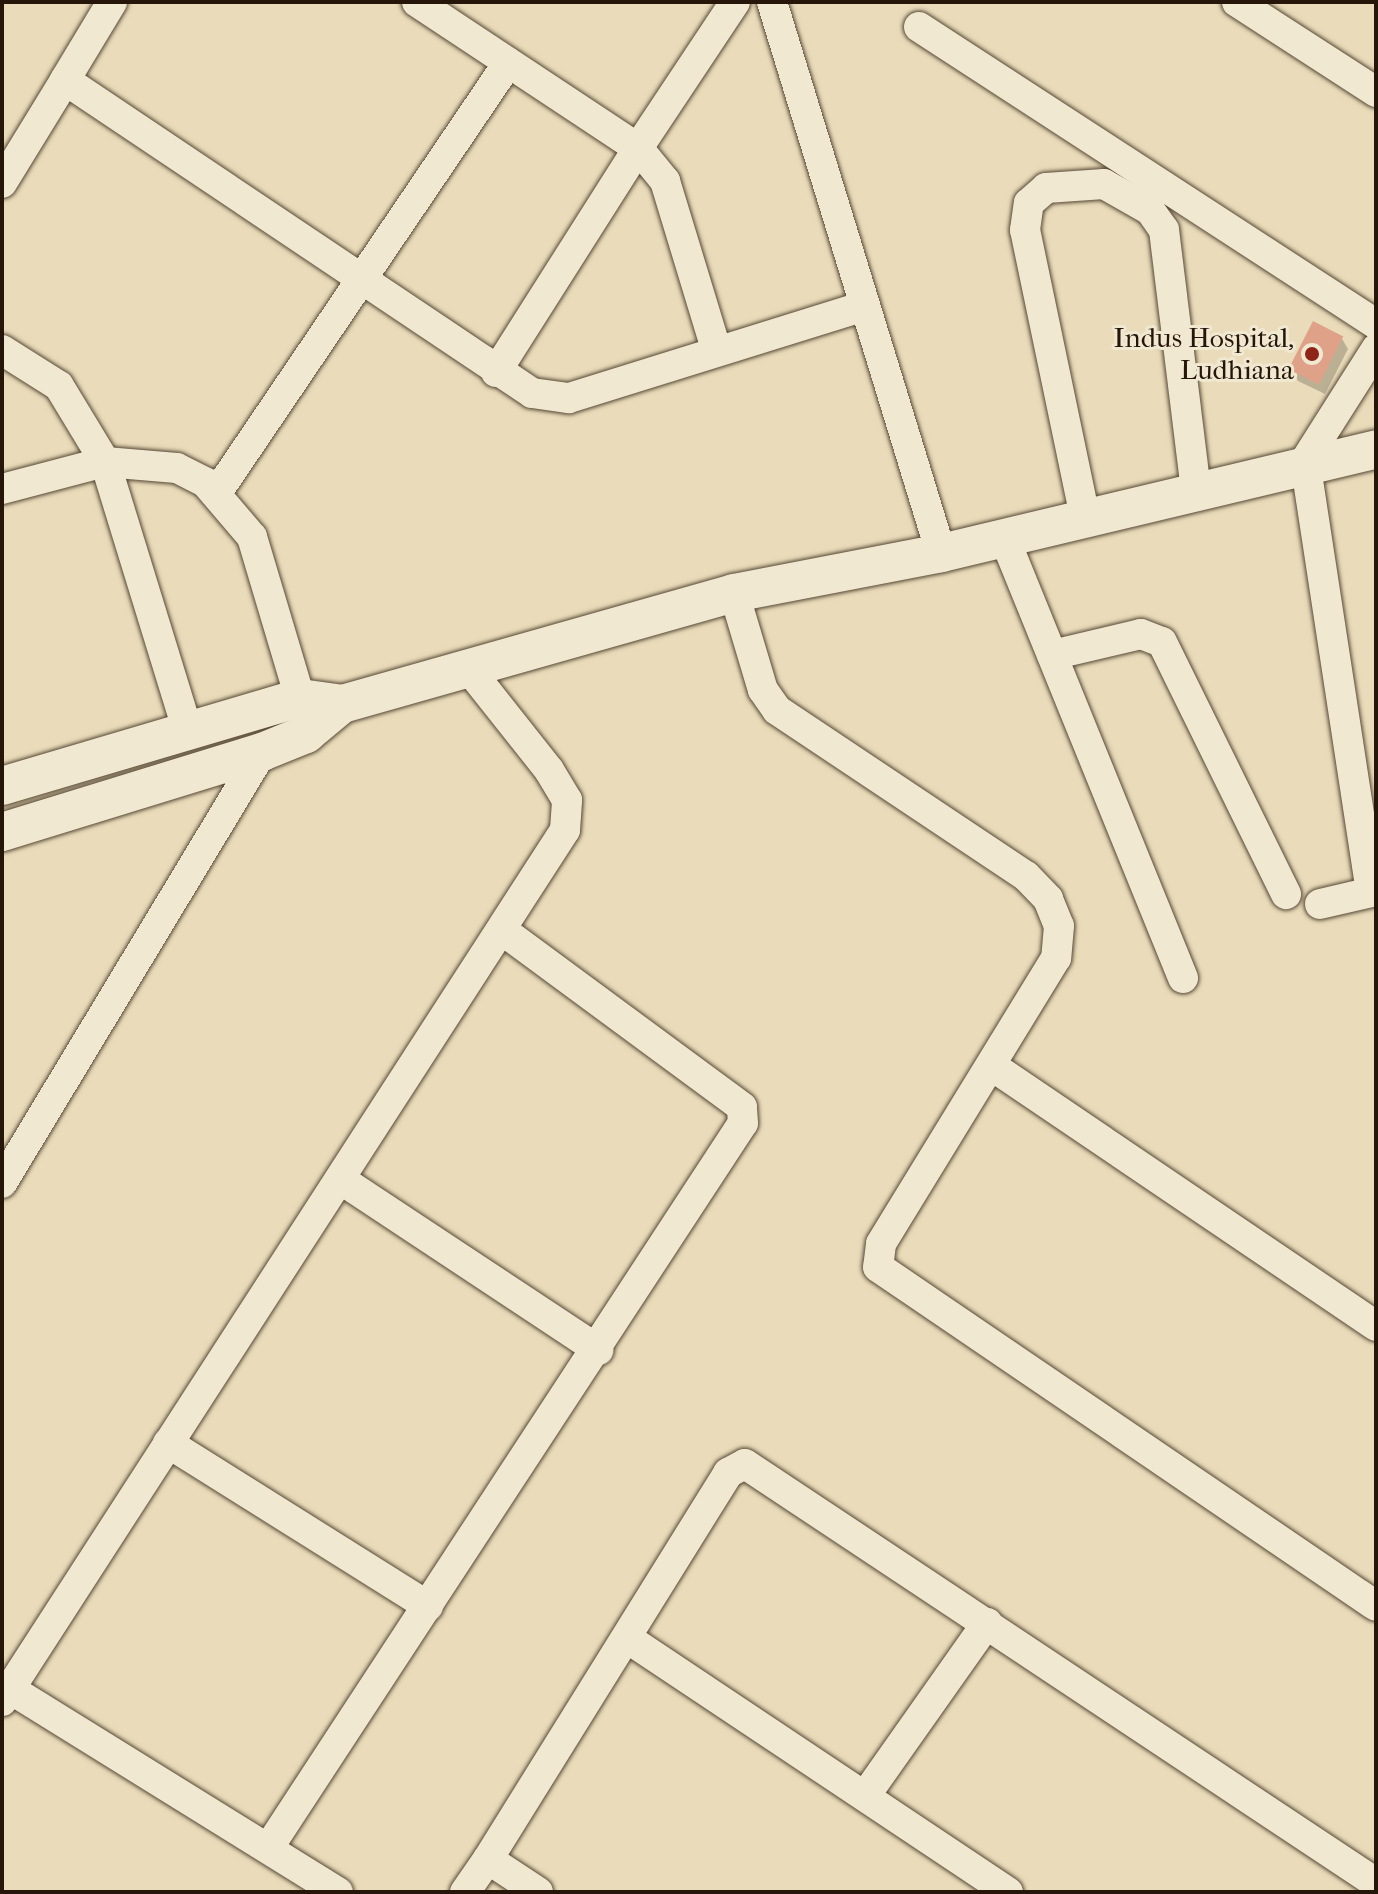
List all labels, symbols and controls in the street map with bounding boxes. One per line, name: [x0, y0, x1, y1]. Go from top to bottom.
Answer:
place label: Indus Hospital, Ludhiana: [1114, 321, 1294, 387]
marker: Indus Hospital, Ludhiana: [1301, 343, 1323, 365]

